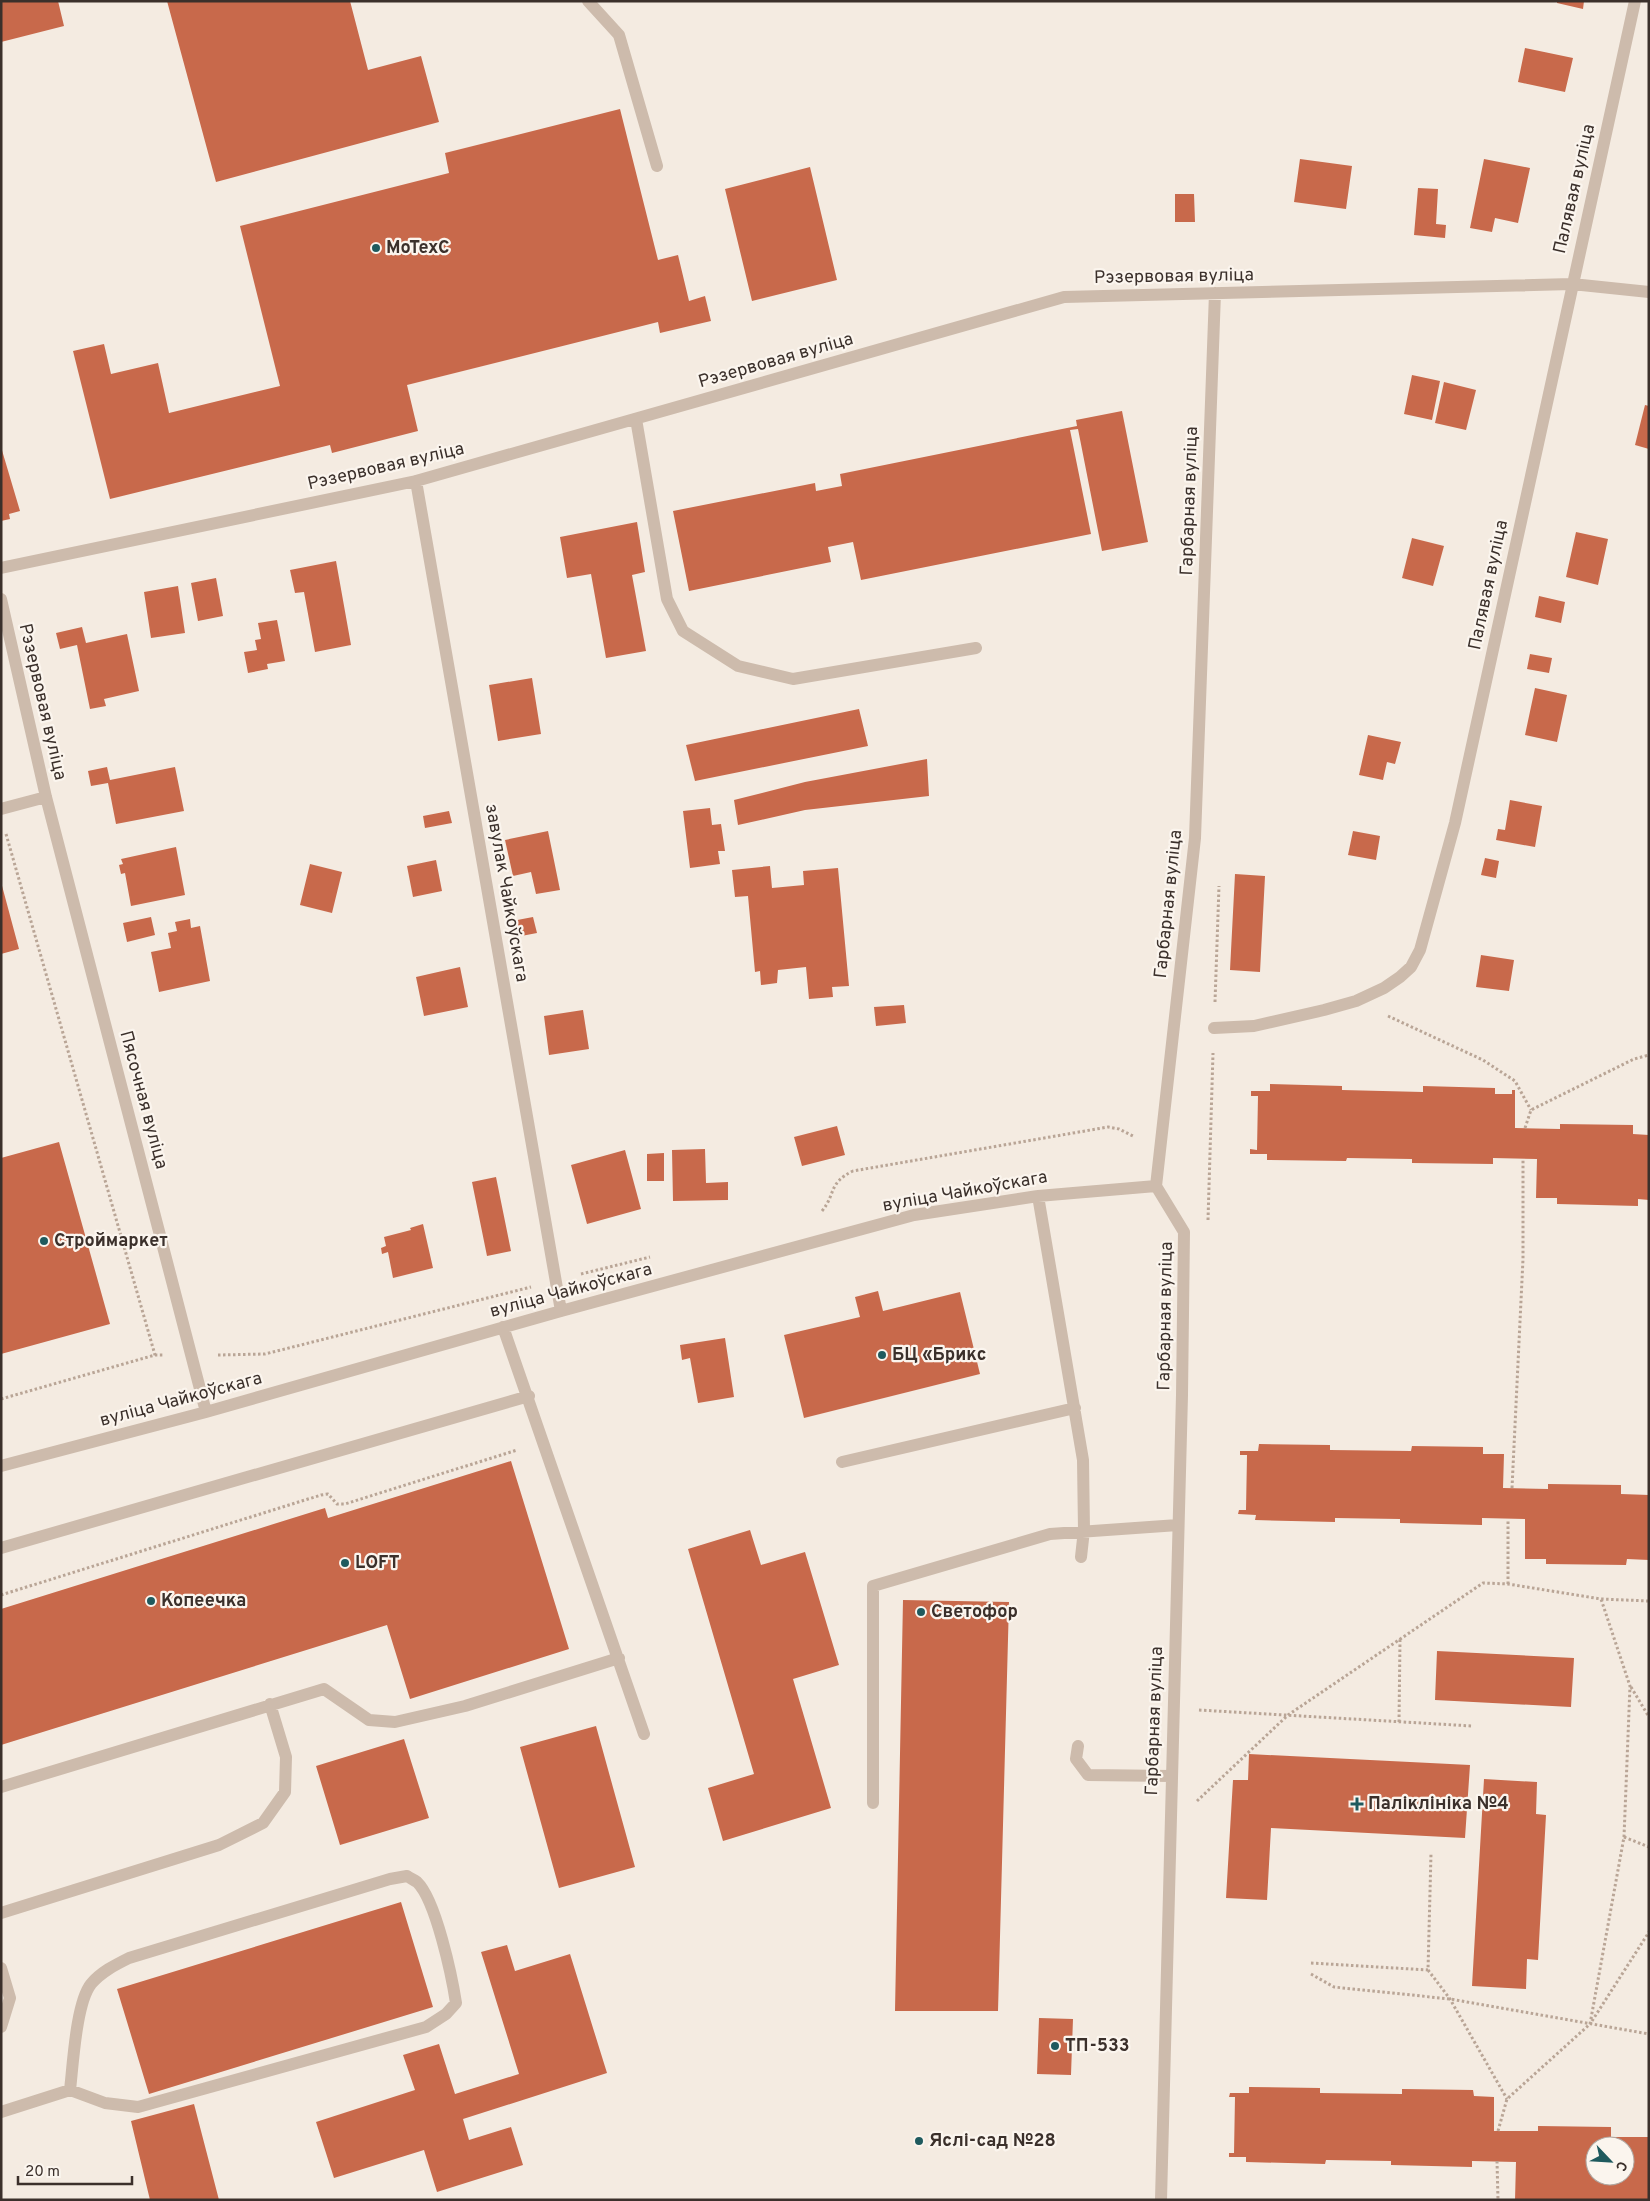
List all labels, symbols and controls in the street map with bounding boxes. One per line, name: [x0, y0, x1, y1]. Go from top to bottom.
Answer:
street label: Палявая вуліца: [1549, 122, 1601, 256]
place label: MoTexC: [386, 237, 450, 260]
marker: MoTexC: [370, 242, 382, 254]
street label: Рэзервовая вуліца: [1094, 264, 1254, 290]
street label: Рэзервовая вуліца: [696, 328, 856, 394]
street label: Гарбарная вуліца: [1176, 426, 1204, 576]
street label: Рэзервовая вуліца: [305, 438, 467, 496]
street label: Палявая вуліца: [1464, 518, 1514, 652]
street label: Рэзервовая вуліца: [13, 621, 71, 783]
street label: завулак Чайкоўскага: [479, 802, 533, 984]
street label: Гарбарная вуліца: [1150, 829, 1188, 979]
street label: Пясочная вуліца: [113, 1028, 173, 1172]
street label: вуліца Чайкоўскага: [881, 1166, 1049, 1218]
place label: Строймаркет: [54, 1230, 168, 1253]
marker: Строймаркет: [38, 1235, 50, 1247]
street label: Гарбарная вуліца: [1153, 1241, 1179, 1391]
street label: вуліца Чайкоўскага: [487, 1258, 655, 1324]
place label: БЦ «Брикс: [892, 1344, 986, 1367]
marker: БЦ «Брикс: [876, 1349, 888, 1361]
street label: вуліца Чайкоўскага: [97, 1367, 265, 1433]
place label: LOFT: [355, 1552, 400, 1575]
marker: LOFT: [339, 1557, 351, 1569]
place label: Копеечка: [161, 1590, 246, 1613]
marker: Копеечка: [145, 1595, 157, 1607]
place label: Светофор: [931, 1601, 1018, 1624]
marker: Светофор: [915, 1606, 927, 1618]
street label: Гарбарная вуліца: [1141, 1646, 1169, 1796]
place label: Паліклініка №4: [1368, 1793, 1509, 1816]
marker: Паліклініка №4: [1350, 1797, 1364, 1811]
place label: ТП-533: [1065, 2035, 1129, 2058]
marker: ТП-533: [1049, 2040, 1061, 2052]
place label: Яслі-сад №28: [929, 2130, 1056, 2153]
marker: Яслі-сад №28: [913, 2135, 925, 2147]
north arrow: [1585, 2136, 1635, 2186]
scale bar: [18, 2154, 131, 2186]
text: С: [1611, 2158, 1630, 2174]
text: 20 m: [25, 2163, 60, 2182]

